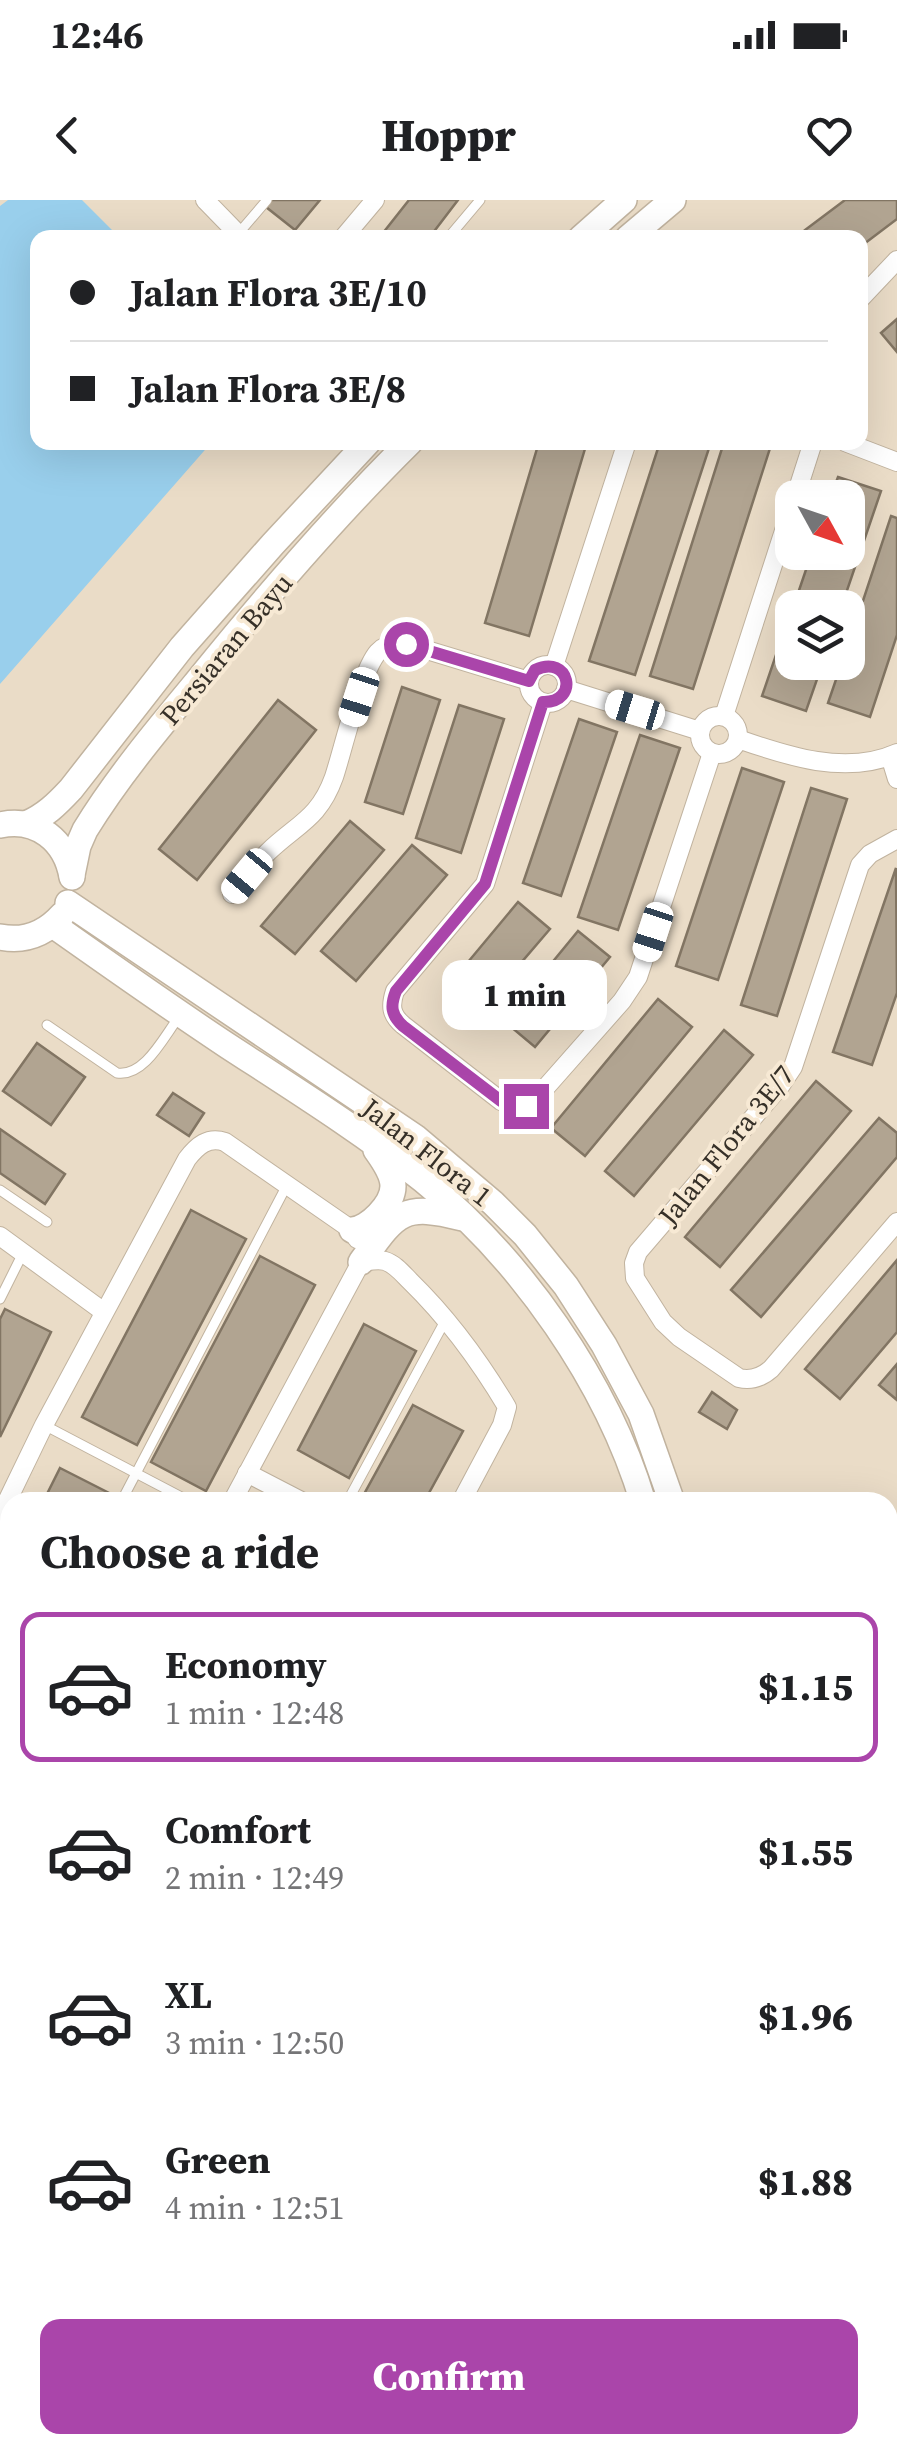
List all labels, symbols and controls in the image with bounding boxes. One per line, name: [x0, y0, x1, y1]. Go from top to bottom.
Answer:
text: 12:46: [50, 9, 144, 61]
text: Hoppr: [381, 104, 516, 166]
icon: back: [40, 108, 95, 163]
icon: heart: [802, 108, 857, 163]
text: Jalan Flora 3E/10: [130, 267, 427, 319]
text: Jalan Flora 3E/8: [130, 363, 406, 415]
north arrow: [775, 480, 865, 570]
map controls: [775, 480, 865, 680]
street label: Persiaran Bayu: [151, 565, 301, 733]
button: layers: [775, 590, 865, 680]
route start: [384, 622, 429, 667]
car: [335, 664, 383, 730]
car: [602, 687, 668, 733]
car: [216, 843, 278, 909]
car: [629, 899, 677, 965]
callout: 1 min: [444, 961, 608, 1031]
text: 1 min: [483, 973, 566, 1017]
street label: Jalan Flora 3E/7: [649, 1057, 802, 1234]
route end: [504, 1084, 549, 1129]
street label: Jalan Flora 1: [353, 1088, 500, 1215]
text: Choose a ride: [40, 1521, 319, 1583]
text: Economy: [165, 1639, 327, 1691]
icon: car: [45, 1642, 135, 1732]
text: $1.15: [758, 1661, 853, 1713]
text: 1 min · 12:48: [165, 1691, 344, 1735]
text: Comfort: [165, 1804, 311, 1856]
icon: car: [45, 1807, 135, 1897]
text: $1.55: [758, 1826, 853, 1878]
text: 2 min · 12:49: [165, 1856, 344, 1900]
text: XL: [165, 1969, 212, 2021]
icon: car: [45, 1972, 135, 2062]
text: $1.96: [758, 1991, 853, 2043]
text: 3 min · 12:50: [165, 2021, 344, 2065]
text: Green: [165, 2134, 271, 2186]
icon: car: [45, 2137, 135, 2227]
text: $1.88: [758, 2156, 853, 2208]
text: 4 min · 12:51: [165, 2186, 344, 2230]
button: Confirm: [40, 2319, 858, 2434]

